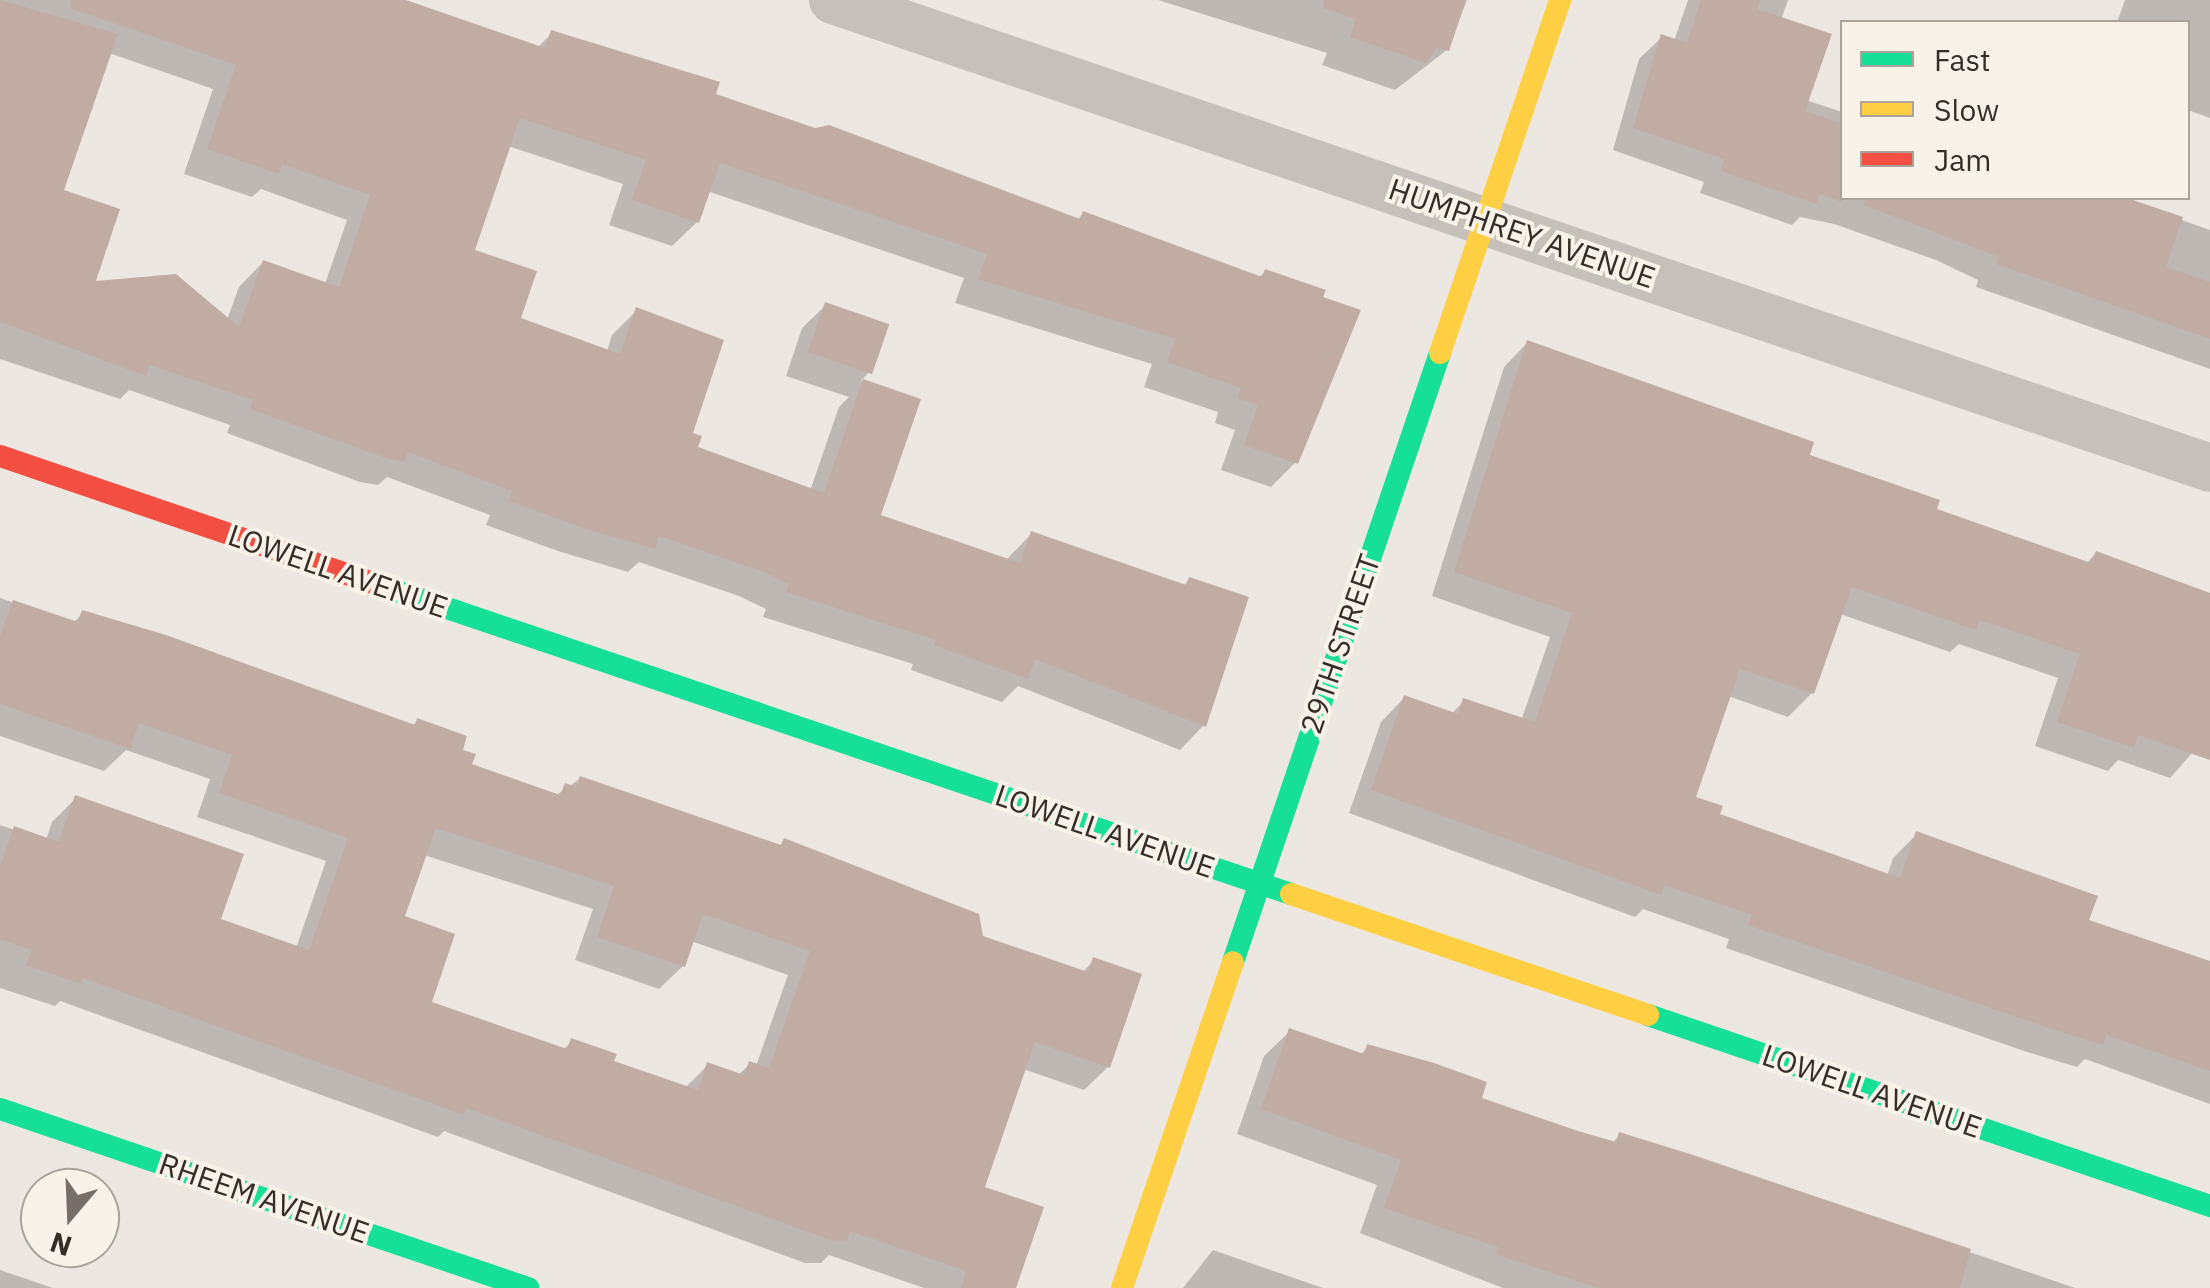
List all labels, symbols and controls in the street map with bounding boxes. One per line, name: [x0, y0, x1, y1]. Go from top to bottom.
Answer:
legend: [1840, 20, 2190, 200]
text: Fast: [1934, 40, 1991, 79]
text: Slow: [1934, 90, 1999, 129]
text: Jam: [1934, 140, 1992, 179]
street label: HUMPHREY AVENUE: [1384, 171, 1660, 295]
street label: LOWELL AVENUE: [224, 517, 452, 625]
street label: 29TH STREET: [1293, 550, 1387, 738]
street label: LOWELL AVENUE: [991, 777, 1219, 885]
street label: LOWELL AVENUE: [1758, 1037, 1986, 1145]
street label: RHEEM AVENUE: [154, 1145, 374, 1251]
north arrow: [20, 1168, 120, 1268]
text: N: [45, 1224, 76, 1266]

